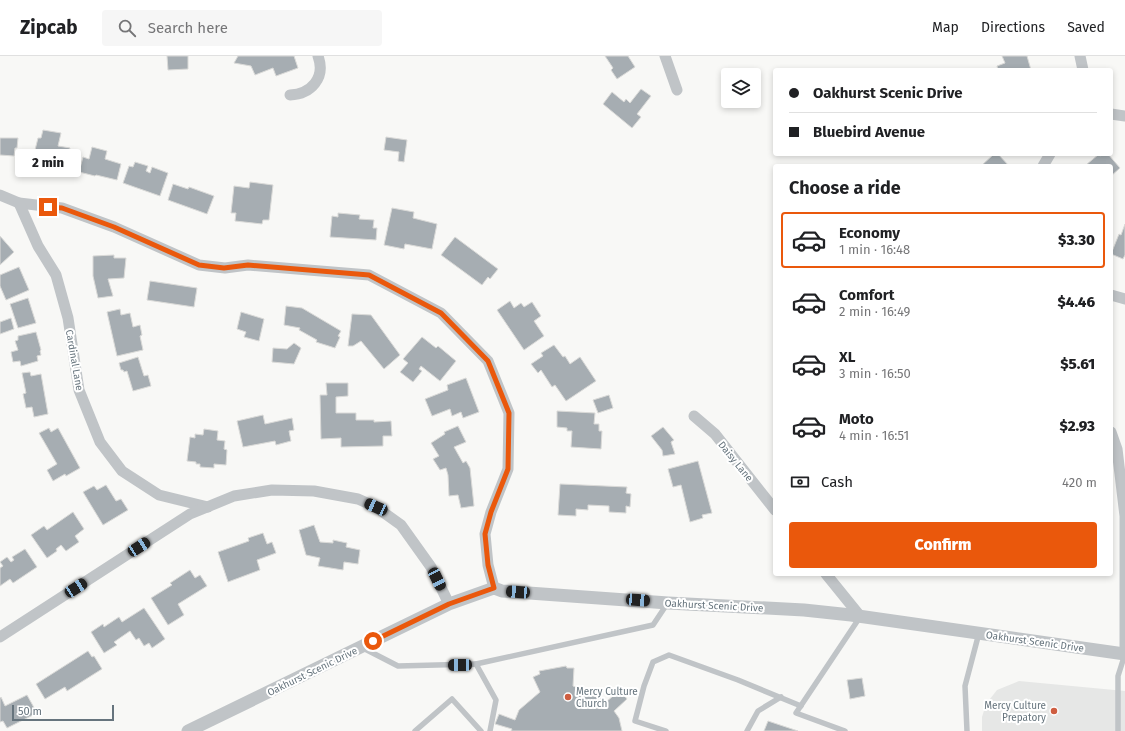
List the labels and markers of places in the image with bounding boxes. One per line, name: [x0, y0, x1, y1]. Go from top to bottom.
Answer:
place label: Mercy Culture Church: [576, 686, 638, 710]
marker: Mercy Culture Church: [563, 692, 573, 702]
place label: Mercy Culture Prepatory: [984, 700, 1046, 724]
marker: Mercy Culture Prepatory: [1049, 706, 1059, 716]

